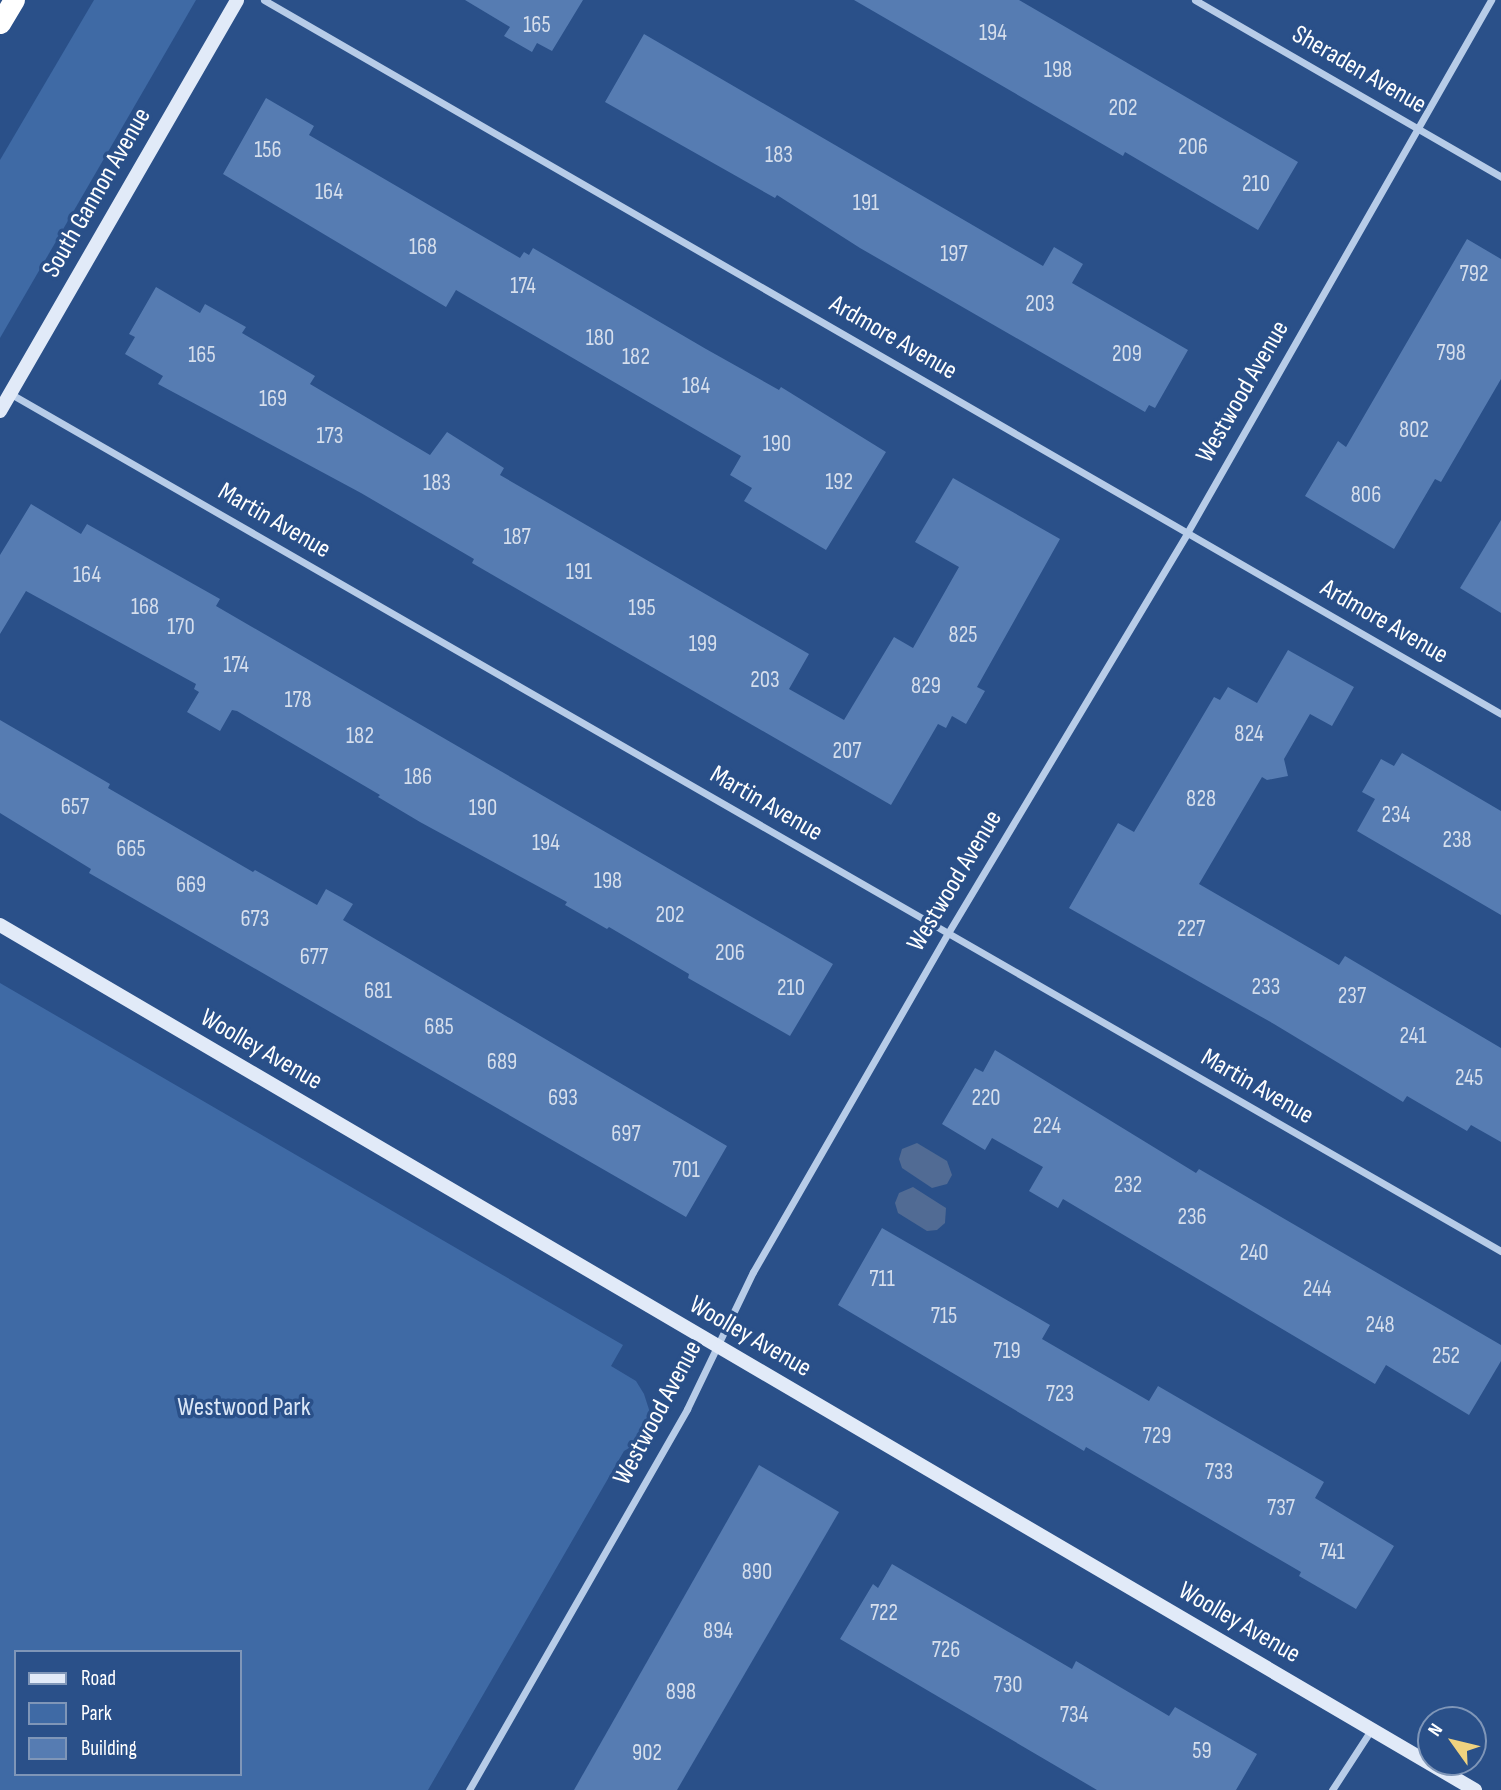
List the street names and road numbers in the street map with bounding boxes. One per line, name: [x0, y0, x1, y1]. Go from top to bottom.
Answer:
street label: Sheraden Avenue: [1286, 19, 1432, 121]
street label: South Gannon Avenue: [36, 103, 158, 283]
street label: Ardmore Avenue: [824, 289, 962, 387]
street label: Westwood Avenue: [1190, 315, 1296, 469]
street label: Martin Avenue: [212, 476, 336, 566]
street label: Ardmore Avenue: [1315, 573, 1453, 671]
street label: Martin Avenue: [704, 759, 828, 849]
street label: Westwood Avenue: [901, 805, 1009, 957]
street label: Woolley Avenue: [194, 1003, 328, 1097]
street label: Martin Avenue: [1195, 1042, 1319, 1132]
street label: Woolley Avenue: [683, 1290, 817, 1384]
street label: Westwood Avenue: [607, 1336, 709, 1490]
street label: Woolley Avenue: [1172, 1576, 1306, 1670]

